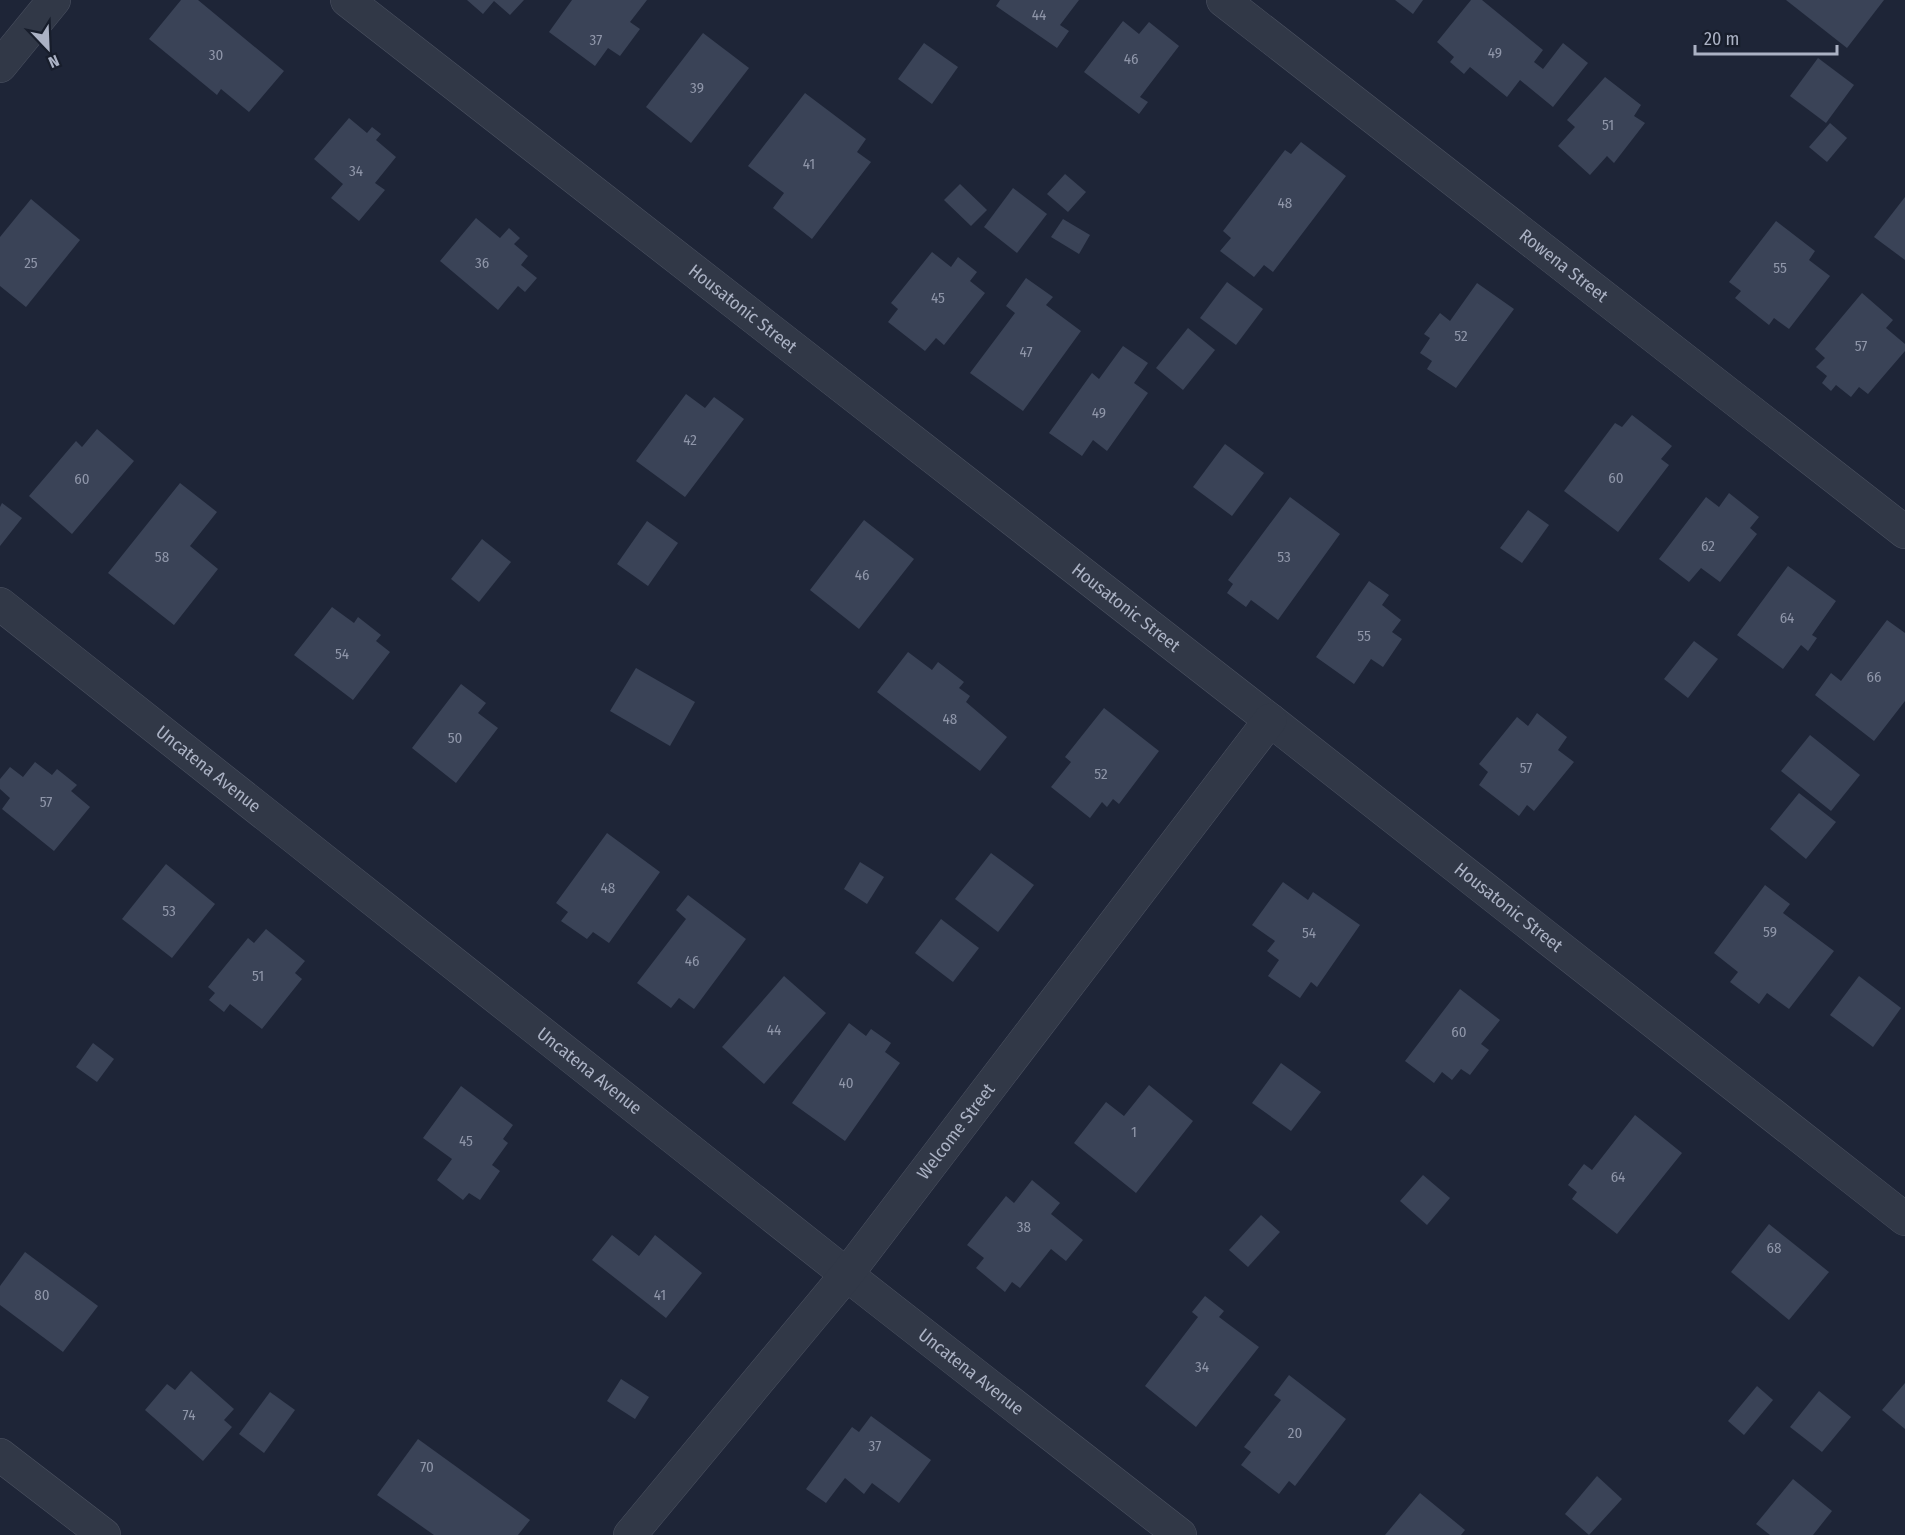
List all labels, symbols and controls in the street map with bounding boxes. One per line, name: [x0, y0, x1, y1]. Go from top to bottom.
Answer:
house number: 44: [1032, 6, 1046, 24]
north arrow: [18, 18, 78, 78]
scale bar: [1695, 18, 1838, 56]
text: 20 m: [1704, 28, 1739, 50]
house number: 37: [590, 31, 602, 49]
house number: 49: [1488, 44, 1502, 62]
house number: 30: [209, 46, 223, 64]
house number: 46: [1124, 50, 1138, 68]
text: N: [46, 51, 62, 72]
house number: 39: [690, 79, 704, 97]
house number: 51: [1602, 116, 1614, 134]
house number: 41: [803, 155, 815, 173]
house number: 34: [349, 162, 363, 180]
house number: 48: [1278, 194, 1292, 212]
street label: Rowena Street: [1515, 224, 1612, 307]
house number: 25: [24, 254, 38, 272]
house number: 36: [475, 254, 489, 272]
house number: 55: [1773, 259, 1787, 277]
street label: Housatonic Street: [684, 260, 802, 358]
house number: 45: [931, 289, 945, 307]
house number: 52: [1454, 327, 1468, 345]
house number: 57: [1855, 337, 1867, 355]
house number: 47: [1019, 343, 1033, 361]
house number: 49: [1092, 404, 1106, 422]
house number: 42: [683, 431, 697, 449]
house number: 60: [1608, 469, 1624, 487]
house number: 60: [74, 470, 90, 488]
house number: 62: [1701, 537, 1715, 555]
house number: 58: [155, 548, 169, 566]
house number: 53: [1277, 548, 1291, 566]
street label: Housatonic Street: [1067, 559, 1185, 657]
house number: 46: [855, 566, 869, 584]
house number: 64: [1780, 609, 1794, 627]
house number: 55: [1357, 627, 1371, 645]
house number: 54: [335, 645, 349, 663]
house number: 66: [1867, 668, 1881, 686]
house number: 48: [943, 710, 957, 728]
street label: Uncatena Avenue: [152, 721, 265, 817]
house number: 50: [448, 729, 462, 747]
house number: 57: [1520, 759, 1532, 777]
house number: 52: [1094, 765, 1108, 783]
house number: 57: [40, 793, 52, 811]
street label: Housatonic Street: [1450, 858, 1567, 957]
house number: 48: [601, 879, 615, 897]
house number: 53: [162, 902, 176, 920]
house number: 59: [1763, 923, 1777, 941]
house number: 54: [1302, 924, 1316, 942]
house number: 46: [685, 952, 699, 970]
house number: 51: [252, 967, 264, 985]
house number: 44: [767, 1021, 781, 1039]
street label: Uncatena Avenue: [533, 1023, 646, 1119]
house number: 60: [1451, 1023, 1467, 1041]
house number: 40: [838, 1074, 854, 1092]
street label: Welcome Street: [912, 1079, 1000, 1184]
house number: 1: [1131, 1123, 1137, 1141]
house number: 45: [459, 1132, 473, 1150]
house number: 64: [1611, 1168, 1625, 1186]
house number: 38: [1017, 1218, 1031, 1236]
house number: 68: [1767, 1239, 1781, 1257]
house number: 80: [34, 1286, 50, 1304]
house number: 41: [654, 1286, 666, 1304]
street label: Uncatena Avenue: [914, 1324, 1028, 1420]
house number: 34: [1195, 1358, 1209, 1376]
house number: 74: [183, 1406, 195, 1424]
house number: 20: [1288, 1424, 1302, 1442]
house number: 37: [869, 1437, 881, 1455]
house number: 70: [420, 1458, 434, 1476]

